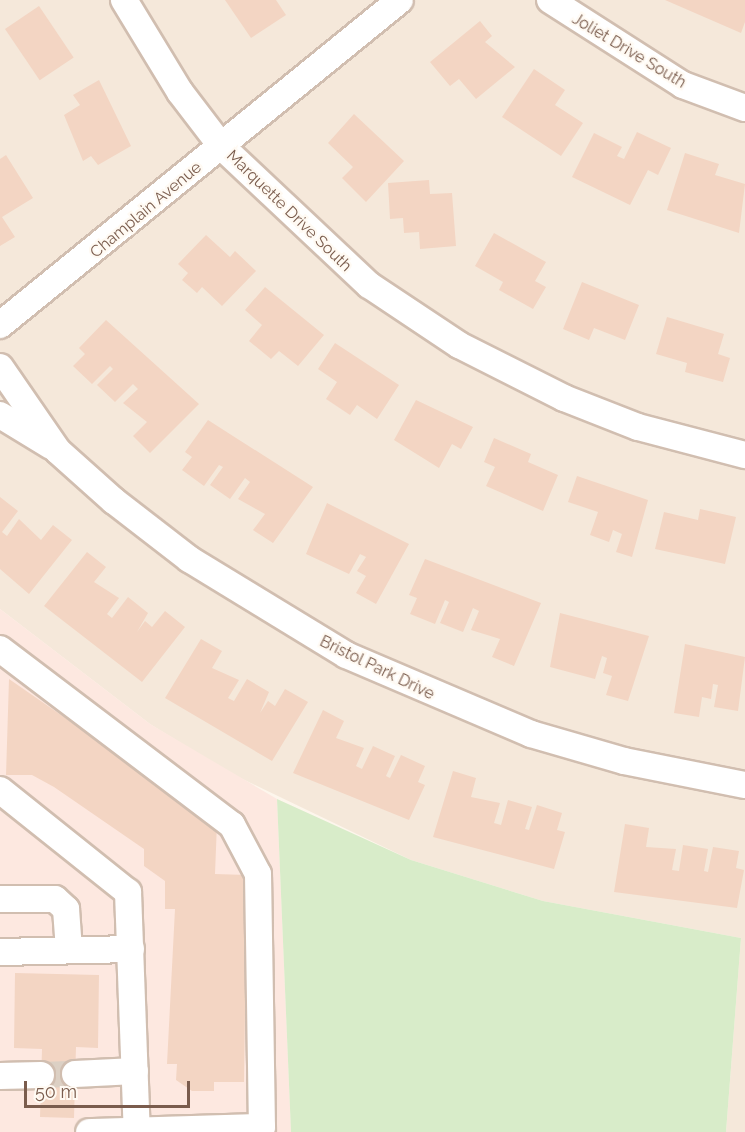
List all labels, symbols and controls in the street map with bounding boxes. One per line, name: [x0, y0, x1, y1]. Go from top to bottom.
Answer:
street label: Joliet Drive South: [569, 9, 689, 93]
street label: Marquette Drive South: [222, 146, 356, 276]
street label: Champlain Avenue: [86, 158, 206, 262]
street label: Bristol Park Drive: [316, 632, 438, 704]
scale bar: [27, 1069, 194, 1107]
text: 50 m: [35, 1081, 77, 1102]

